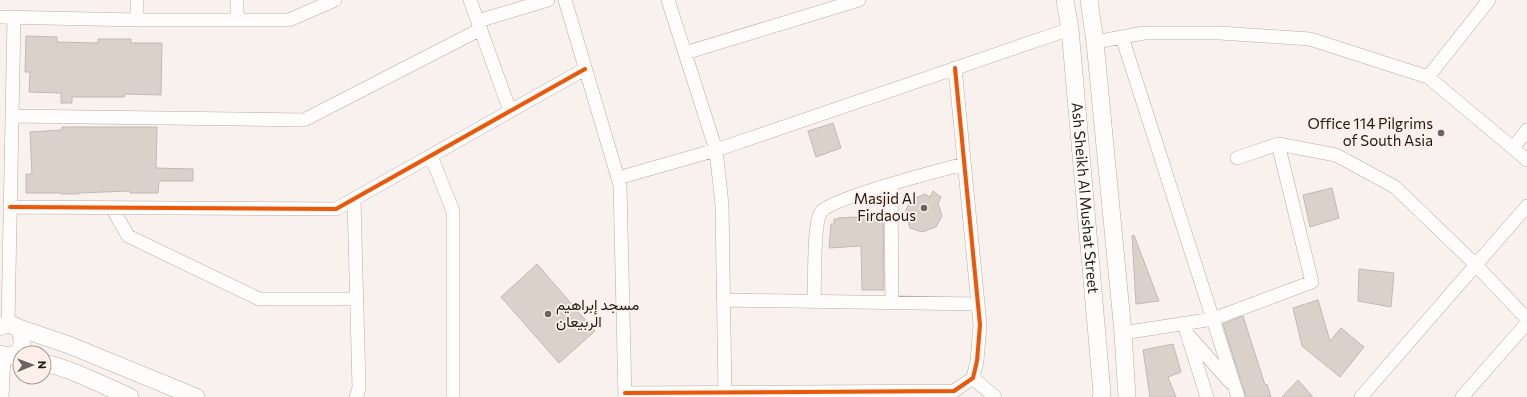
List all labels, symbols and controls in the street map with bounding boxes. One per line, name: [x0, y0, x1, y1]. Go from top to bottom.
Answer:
street label: Ash Sheikh Al Mushat Street: [1068, 101, 1103, 294]
place label: Office 114 Pilgrims of South Asia: [1308, 114, 1433, 149]
marker: Office 114 Pilgrims of South Asia: [1436, 128, 1446, 138]
place label: Masjid Al Firdaous: [854, 189, 916, 224]
marker: Masjid Al Firdaous: [919, 203, 929, 213]
place label: مسجد إبراهيم الربيعان: [556, 295, 639, 331]
marker: مسجد إبراهيم الربيعان: [543, 309, 553, 319]
north arrow: [12, 345, 52, 385]
text: N: [36, 361, 49, 369]

